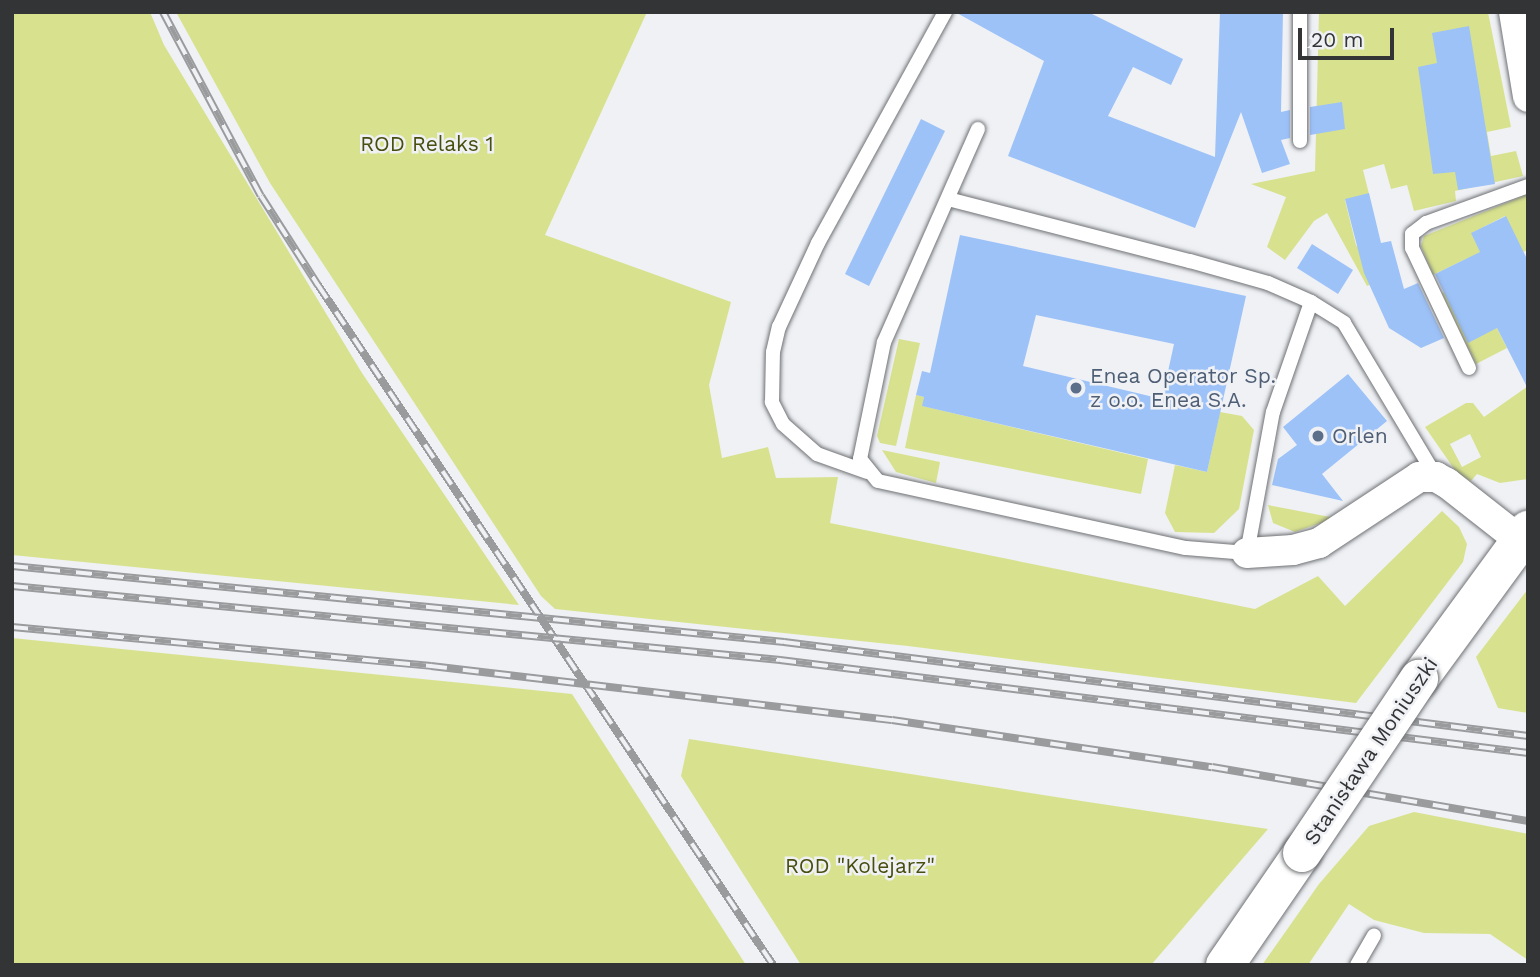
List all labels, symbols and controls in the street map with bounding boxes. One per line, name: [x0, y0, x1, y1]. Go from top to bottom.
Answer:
scale bar: [1302, 14, 1398, 58]
text: 20 m: [1311, 27, 1363, 52]
park label: ROD Relaks 1: [360, 131, 494, 157]
place label: Enea Operator Sp. z o.o. Enea S.A.: [1090, 363, 1277, 413]
marker: Enea Operator Sp. z o.o. Enea S.A.: [1068, 380, 1084, 396]
place label: Orlen: [1332, 423, 1388, 449]
marker: Orlen: [1310, 428, 1326, 444]
street label: Stanisława Moniuszki: [1299, 652, 1443, 850]
park label: ROD "Kolejarz": [785, 853, 935, 879]

